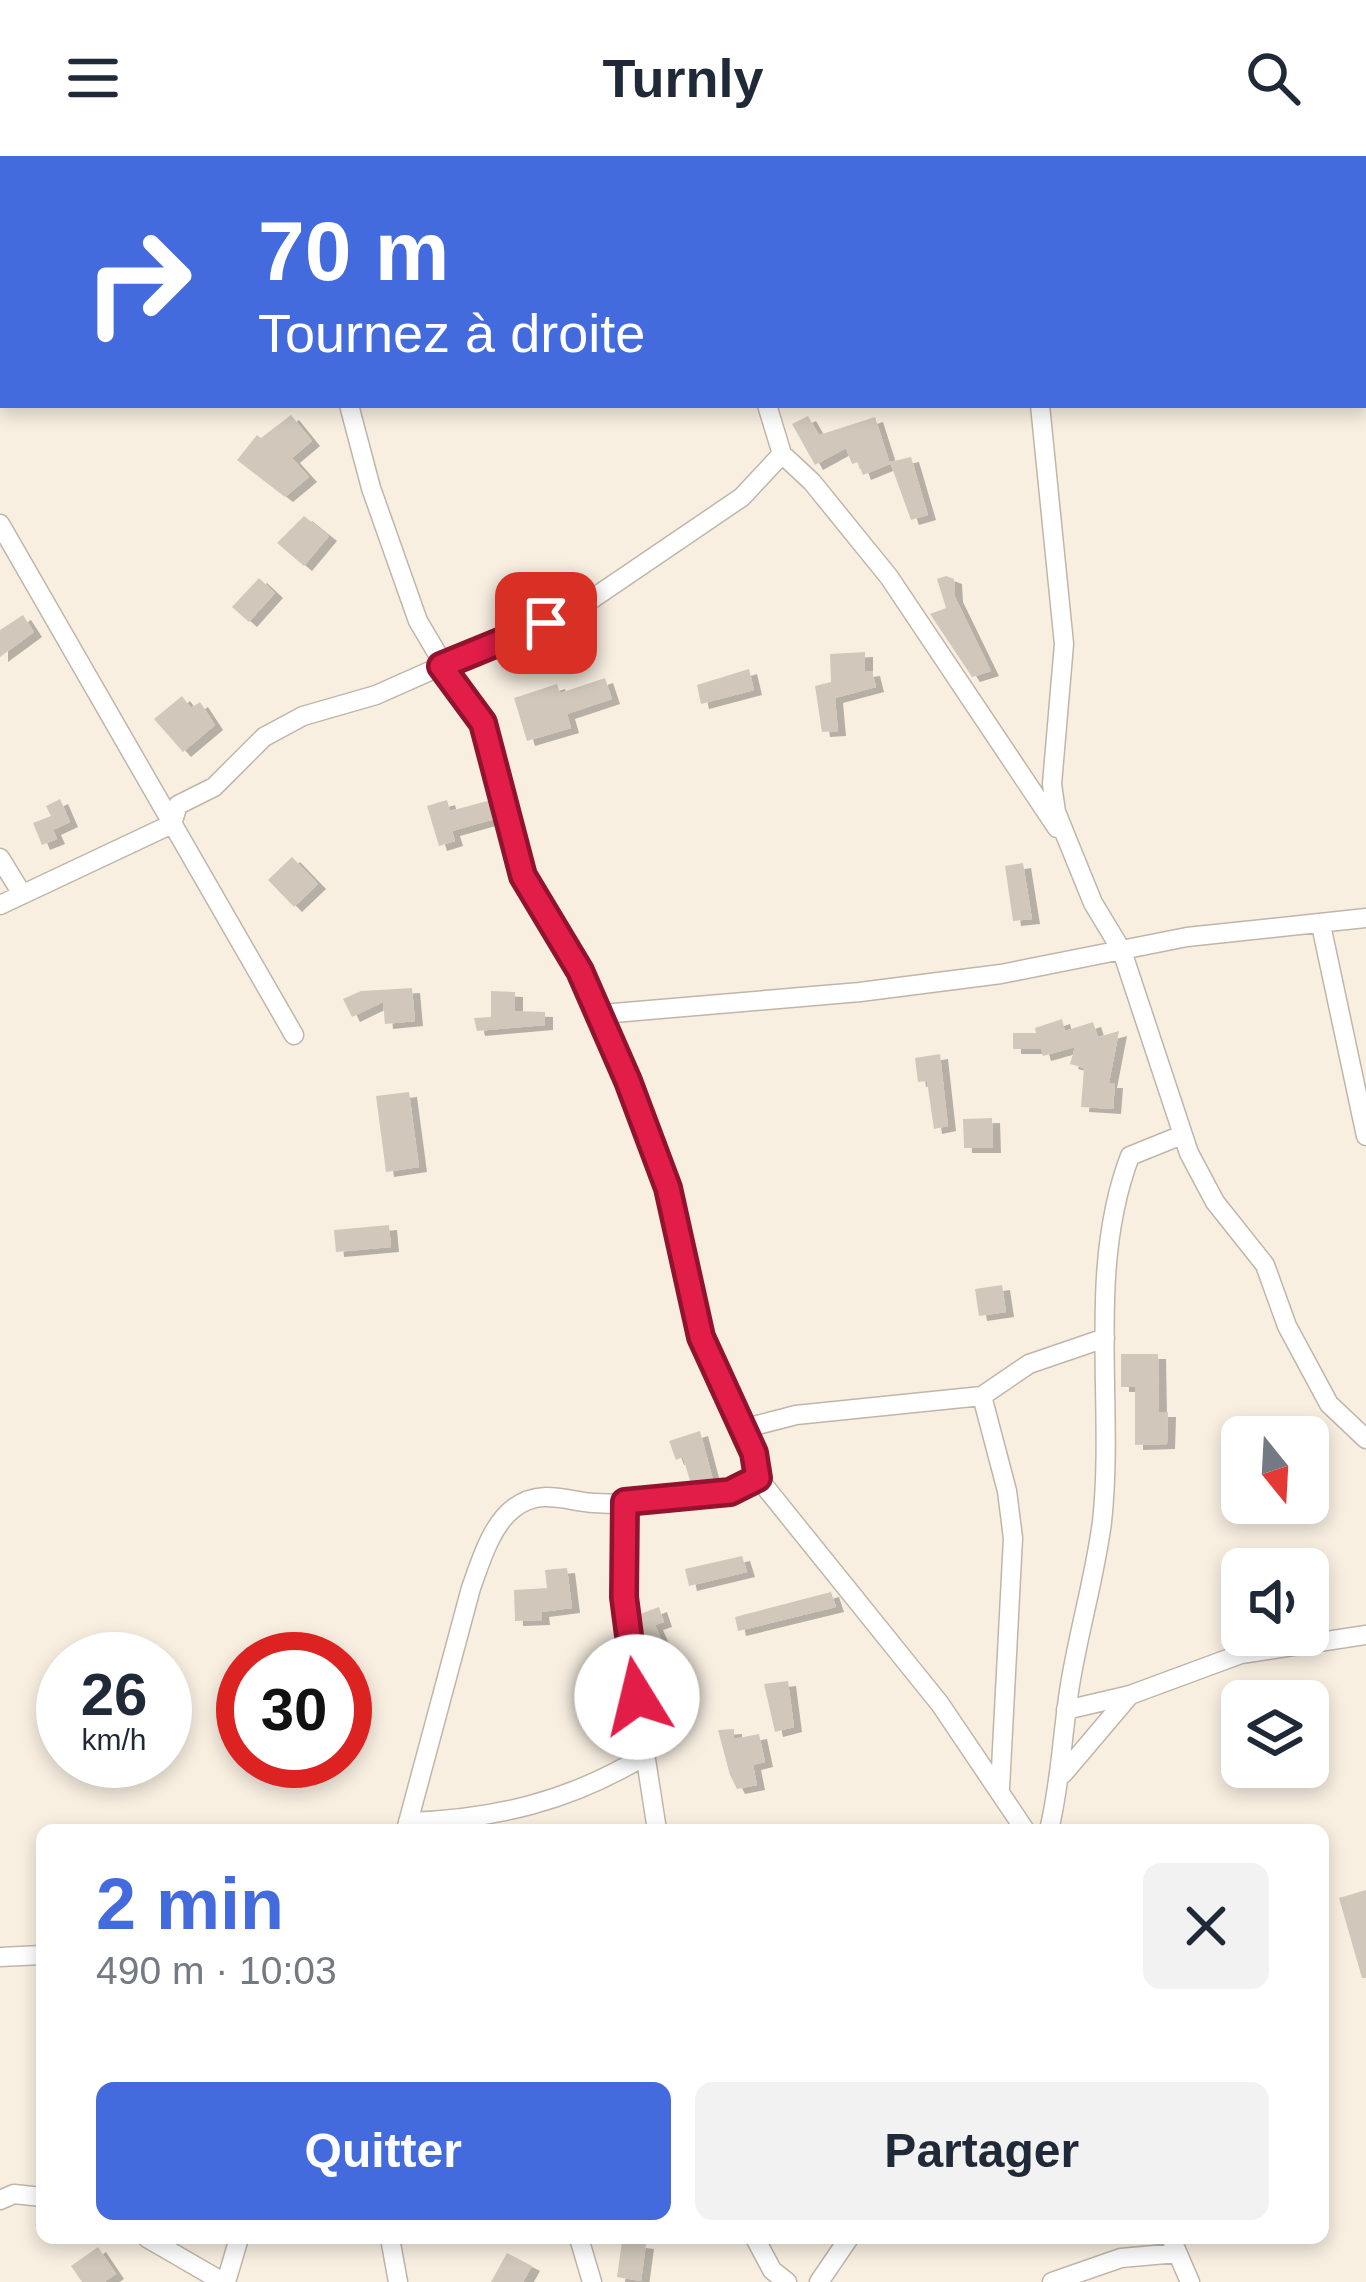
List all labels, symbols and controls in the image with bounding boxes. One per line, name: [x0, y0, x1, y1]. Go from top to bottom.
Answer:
icon: menu: [60, 45, 126, 111]
icon: search: [1240, 45, 1306, 111]
text: Turnly: [603, 48, 764, 108]
icon: right: [60, 204, 216, 360]
text: 70 m: [258, 204, 449, 298]
text: Tournez à droite: [258, 303, 645, 363]
pin: [495, 572, 597, 674]
icon: arrive: [513, 590, 579, 656]
north arrow: [1221, 1416, 1329, 1524]
map controls: [1221, 1416, 1329, 1788]
button: sound: [1221, 1548, 1329, 1656]
speed limit sign: 30: [216, 1632, 372, 1788]
position arrow: [574, 1634, 700, 1760]
text: 26: [81, 1661, 147, 1728]
button: layers: [1221, 1680, 1329, 1788]
text: km/h: [81, 1723, 147, 1756]
button: close: [1143, 1863, 1269, 1989]
text: 2 min: [96, 1864, 284, 1944]
text: 490 m · 10:03: [96, 1949, 337, 1992]
button: Quitter: [96, 2082, 671, 2220]
button: Partager: [695, 2082, 1269, 2220]

